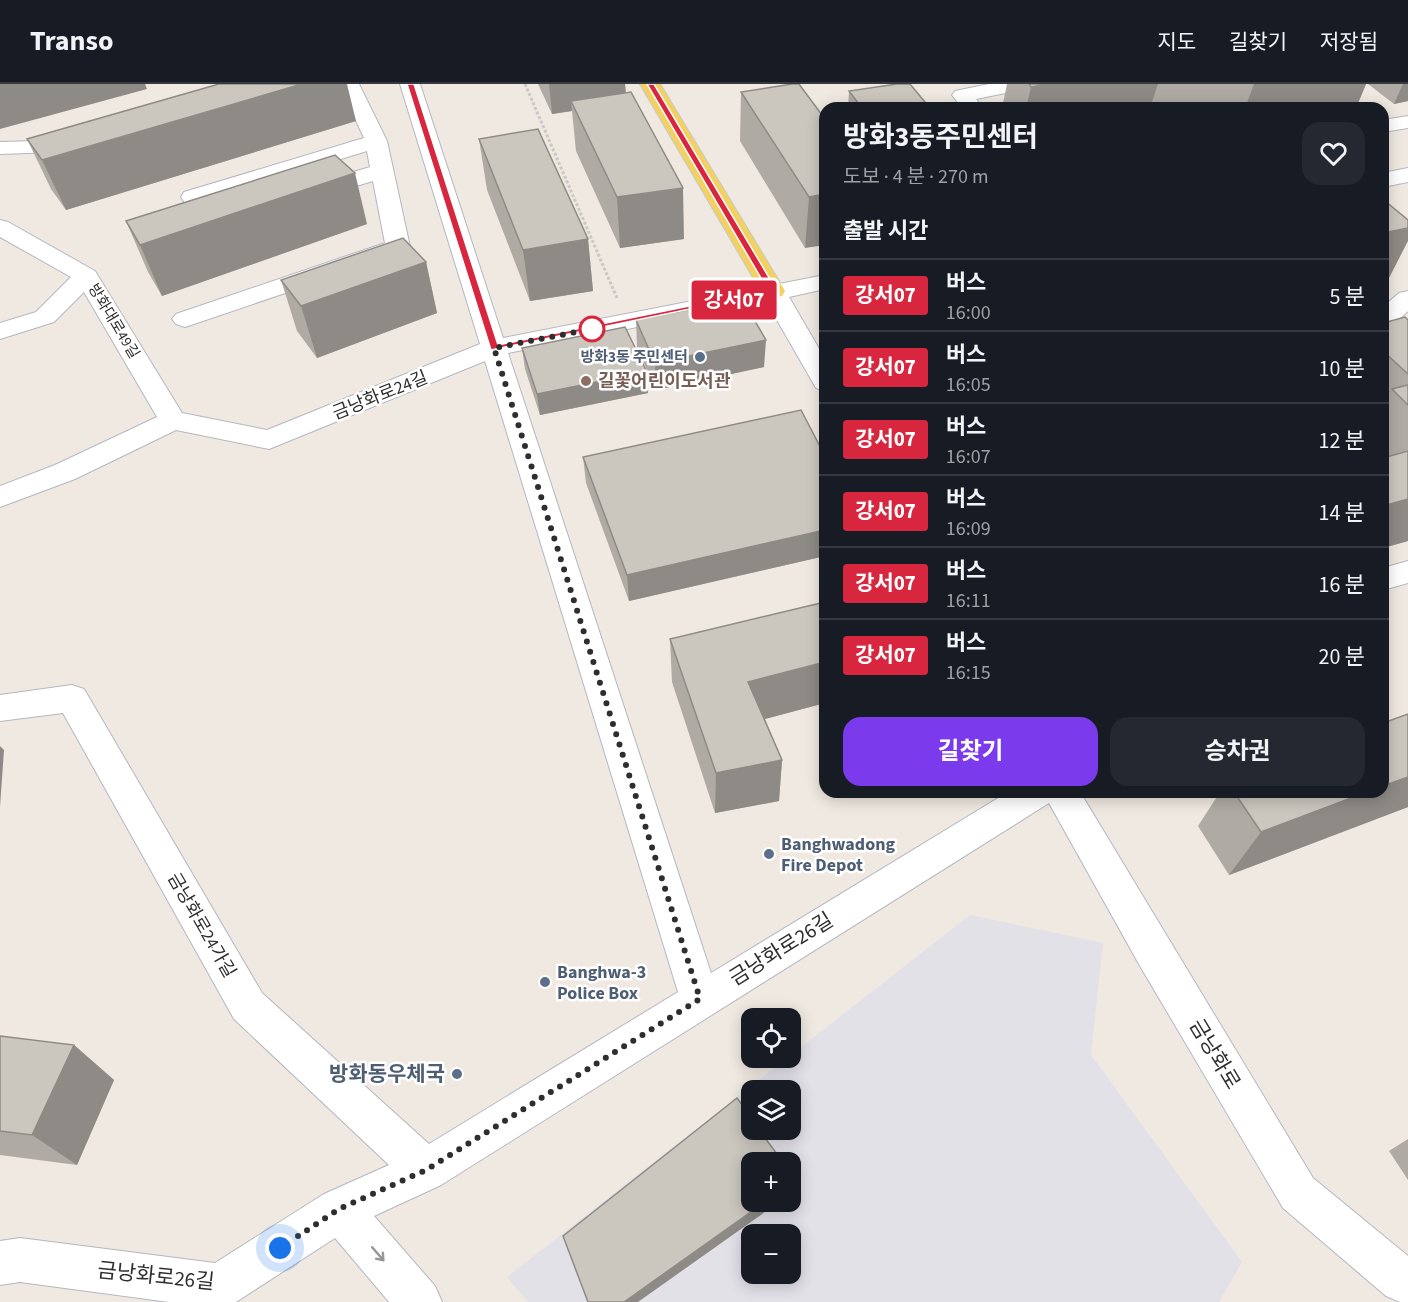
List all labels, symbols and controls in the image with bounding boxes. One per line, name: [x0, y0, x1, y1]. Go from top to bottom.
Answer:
text: Transo: [30, 21, 113, 61]
text: 지도: [1157, 27, 1196, 57]
text: 길찾기: [1229, 27, 1287, 57]
text: 저장됨: [1320, 27, 1378, 57]
text: 방화3동주민센터: [843, 117, 1038, 157]
button: heart: [1302, 122, 1365, 185]
text: 도보 · 4 분 · 270 m: [843, 163, 989, 191]
text: 출발 시간: [843, 215, 928, 247]
text: 버스: [946, 267, 986, 299]
street label: 방화대로49길: [83, 280, 144, 363]
line badge: 강서07: [692, 280, 776, 320]
text: 강서07: [855, 280, 916, 310]
text: 5 분: [1329, 281, 1365, 313]
text: 강서07: [704, 285, 764, 315]
text: 16:00: [946, 299, 991, 327]
unlabelled marker: [579, 316, 605, 342]
text: 버스: [946, 339, 986, 371]
place label: 방화3동 주민센터: [580, 347, 688, 368]
marker: 방화3동 주민센터: [693, 350, 707, 364]
text: 강서07: [855, 352, 916, 382]
text: 10 분: [1318, 353, 1365, 385]
street label: 금낭화로24길: [329, 365, 432, 426]
place label: 길꽃어린이도서관: [598, 369, 731, 394]
text: 16:05: [946, 371, 991, 399]
marker: 길꽃어린이도서관: [579, 374, 593, 388]
text: 버스: [946, 411, 986, 443]
text: 강서07: [855, 424, 916, 454]
text: 12 분: [1318, 425, 1365, 457]
text: 16:07: [946, 443, 991, 471]
text: 버스: [946, 483, 986, 515]
text: 강서07: [855, 496, 916, 526]
text: 14 분: [1318, 497, 1365, 529]
text: 16:09: [946, 515, 991, 543]
text: 버스: [946, 555, 986, 587]
text: 강서07: [855, 568, 916, 598]
text: 16 분: [1318, 569, 1365, 601]
text: 16:11: [946, 587, 991, 615]
text: 버스: [946, 627, 986, 659]
text: 강서07: [855, 640, 916, 670]
text: 20 분: [1318, 641, 1365, 673]
text: 16:15: [946, 659, 991, 687]
button: 길찾기: [843, 717, 1098, 786]
button: 승차권: [1110, 717, 1365, 786]
place label: Banghwadong Fire Depot: [781, 832, 895, 878]
marker: Banghwadong Fire Depot: [762, 847, 776, 861]
street label: 금낭화로24가길: [161, 868, 242, 982]
street label: 금낭화로26길: [723, 905, 839, 993]
place label: Banghwa-3 Police Box: [557, 960, 646, 1006]
marker: Banghwa-3 Police Box: [538, 975, 552, 989]
map controls: [741, 1008, 801, 1284]
button: locate: [741, 1008, 801, 1068]
street label: 금낭화로: [1182, 1013, 1248, 1095]
place label: 방화동우체국: [329, 1059, 445, 1089]
marker: 방화동우체국: [450, 1067, 464, 1081]
button: layers: [741, 1080, 801, 1140]
button: +: [741, 1152, 801, 1212]
button: −: [741, 1224, 801, 1284]
your location: [265, 1233, 295, 1263]
one-way arrow: [371, 1246, 385, 1261]
street label: 금낭화로26길: [96, 1255, 216, 1297]

